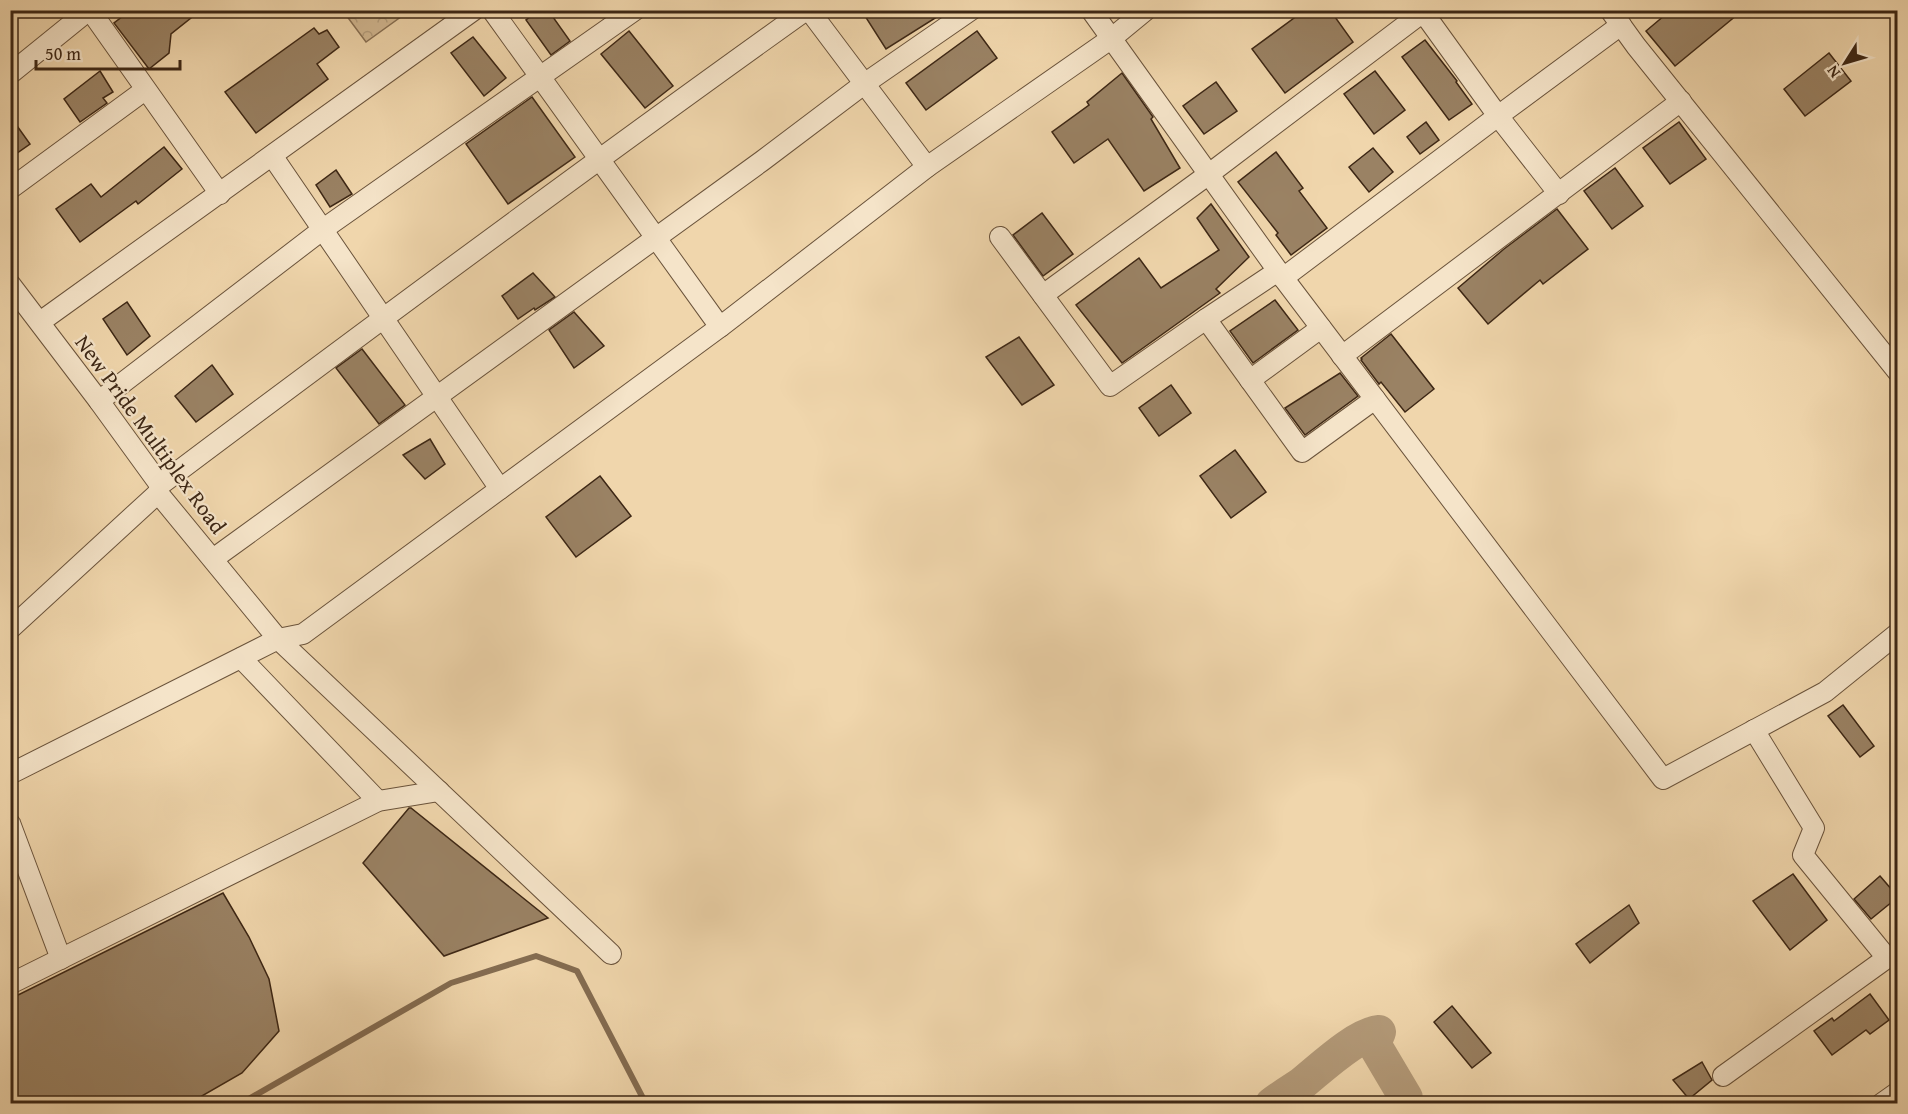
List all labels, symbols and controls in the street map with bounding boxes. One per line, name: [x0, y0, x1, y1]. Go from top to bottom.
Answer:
scale bar: [36, 33, 180, 71]
north arrow: [1815, 33, 1875, 93]
text: 50 m: [45, 40, 81, 67]
text: N: [1820, 60, 1846, 84]
street label: New Pride Multiplex Road: [68, 328, 234, 540]

